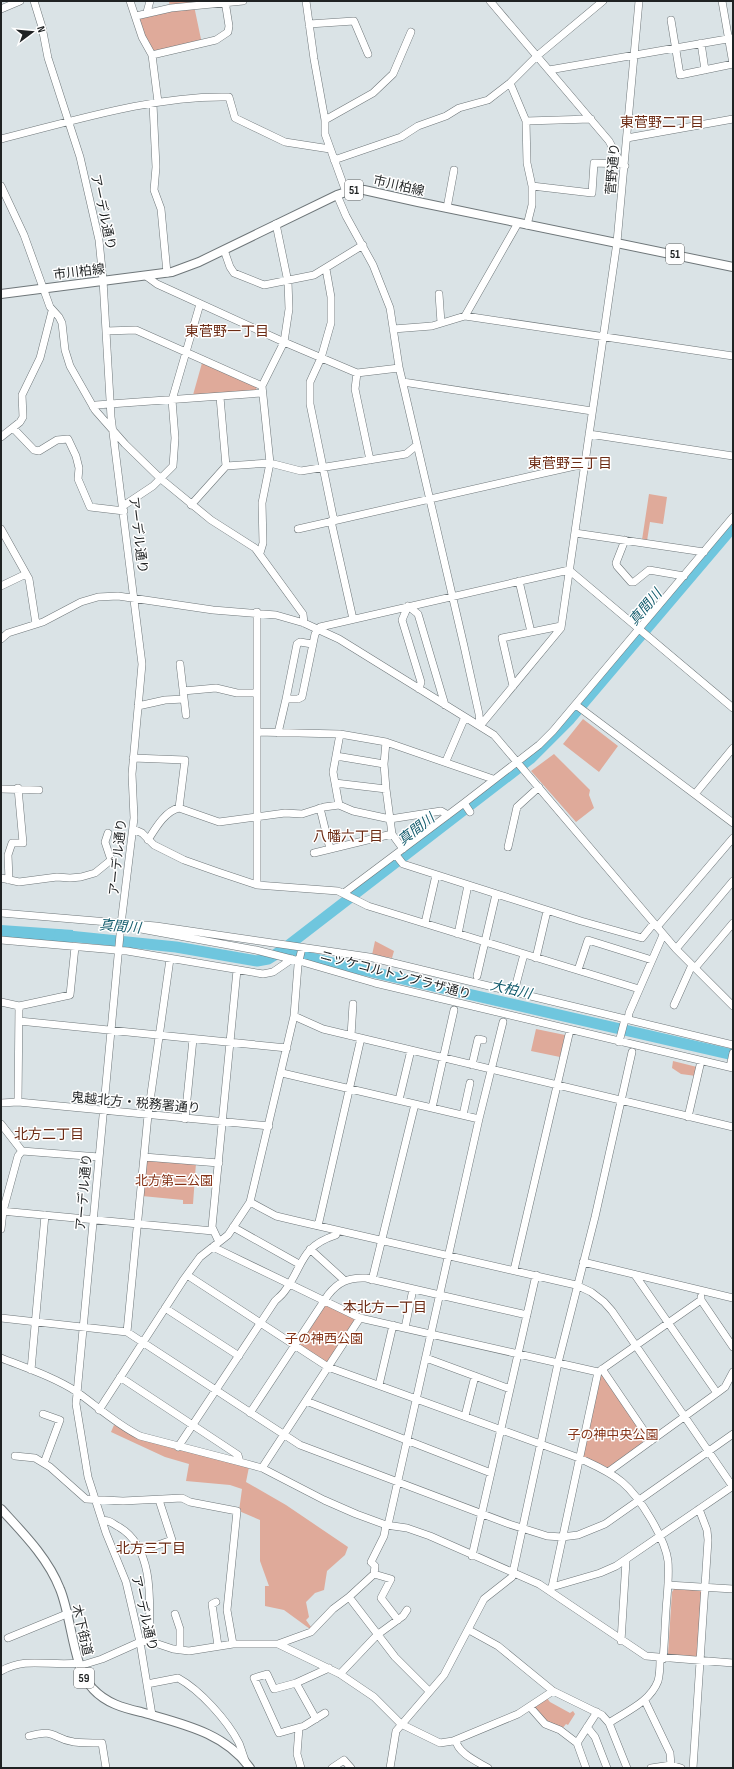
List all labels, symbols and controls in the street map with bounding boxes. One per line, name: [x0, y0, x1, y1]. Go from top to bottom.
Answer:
north arrow: [12, 12, 52, 52]
text: N: [34, 25, 48, 34]
district label: 東菅野二丁目: [620, 114, 704, 131]
street label: 菅野通り: [603, 142, 623, 196]
street label: 市川柏線: [372, 172, 426, 200]
street label: アーデル通り: [87, 173, 119, 252]
road number: 51: [345, 180, 363, 200]
road number: 51: [666, 244, 684, 264]
street label: 市川柏線: [52, 261, 106, 283]
district label: 東菅野一丁目: [185, 323, 269, 340]
district label: 東菅野三丁目: [528, 455, 612, 472]
street label: アーデル通り: [125, 496, 151, 574]
water label: 真間川: [625, 584, 667, 629]
water label: 真間川: [395, 809, 440, 849]
street label: アーデル通り: [106, 818, 130, 896]
district label: 八幡六丁目: [313, 828, 383, 845]
water label: 真間川: [98, 916, 144, 937]
street label: ニッケコルトンプラザ通り: [319, 947, 473, 1003]
water label: 大柏川: [489, 976, 535, 1003]
street label: 鬼越北方・税務署通り: [70, 1089, 201, 1117]
district label: 北方二丁目: [14, 1126, 84, 1143]
street label: アーデル通り: [73, 1153, 95, 1231]
park label: 北方第二公園: [135, 1173, 213, 1189]
district label: 本北方一丁目: [343, 1299, 427, 1316]
park label: 子の神西公園: [285, 1331, 363, 1347]
park label: 子の神中央公園: [567, 1427, 659, 1443]
district label: 北方三丁目: [116, 1540, 186, 1557]
street label: アーデル通り: [128, 1574, 161, 1653]
street label: 木下街道: [68, 1603, 96, 1657]
road number: 59: [74, 1668, 94, 1688]

